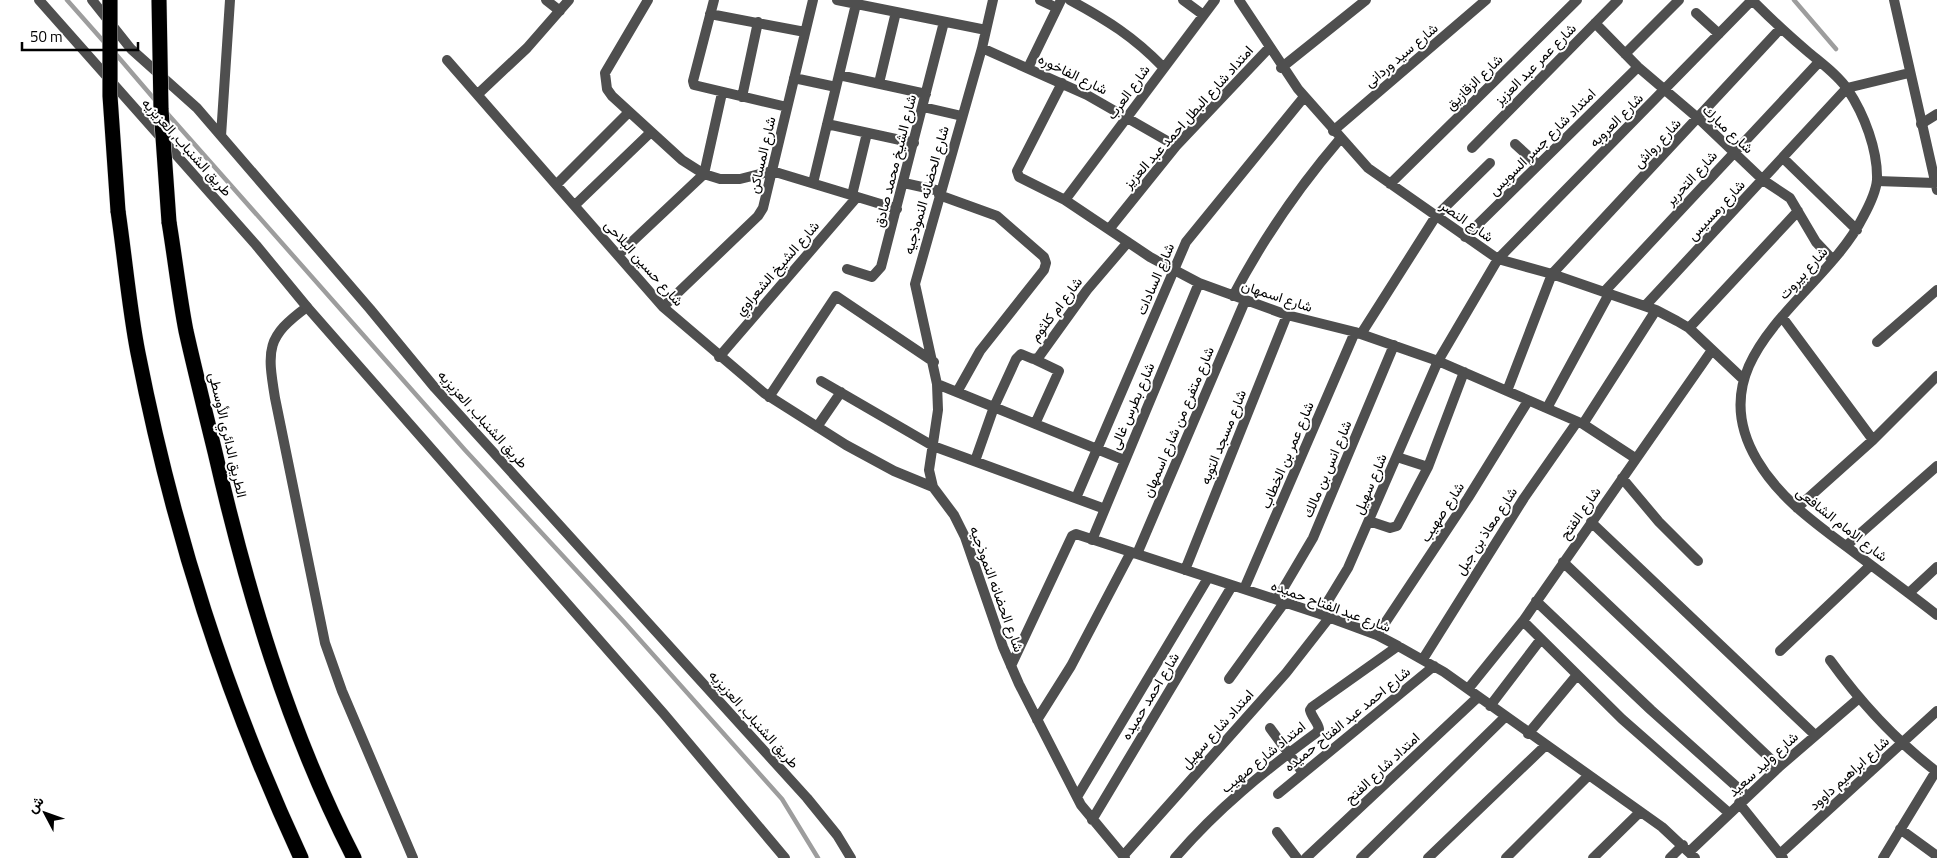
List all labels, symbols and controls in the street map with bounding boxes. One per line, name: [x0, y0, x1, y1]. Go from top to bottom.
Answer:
street label: شارع سيد وردانى: [1359, 17, 1443, 93]
street label: شارع عمر عبد العزيز: [1488, 18, 1581, 111]
scale bar: [22, 20, 139, 52]
text: 50 m: [30, 25, 63, 48]
street label: امتداد شارع البطل احمد عبد العزيز: [1117, 40, 1258, 194]
street label: شارع الفاخوره: [1034, 48, 1112, 100]
street label: شارع الزقازيق: [1440, 49, 1508, 115]
street label: شارع العرب: [1101, 60, 1155, 124]
street label: امتداد شارع جسر السويس: [1483, 83, 1601, 201]
street label: شارع العروبه: [1584, 88, 1648, 152]
street label: شارع الشيخ محمد صادق: [868, 92, 922, 230]
street label: طريق الشنباب, العزيزيه: [137, 93, 237, 201]
street label: شارع مبارك: [1697, 99, 1759, 159]
street label: شارع رواش: [1628, 113, 1686, 173]
street label: شارع المساكن: [742, 114, 782, 196]
street label: شارع الحضانه النموذجيه: [897, 123, 955, 257]
street label: شارع التحرير: [1659, 145, 1722, 211]
street label: شارع رمسيس: [1682, 174, 1750, 246]
street label: شارع النصر: [1435, 194, 1498, 247]
street label: شارع حسين البلاحى: [599, 215, 689, 311]
street label: شارع الشيخ الشعراوي: [729, 216, 825, 321]
street label: شارع السادات: [1130, 240, 1180, 318]
street label: شارع بيروت: [1773, 242, 1833, 304]
street label: شارع ام كلثوم: [1024, 272, 1088, 346]
street label: شارع اسمهان: [1239, 274, 1315, 318]
street label: شارع متفرع من شارع اسمهان: [1136, 343, 1220, 501]
street label: شارع بطرس غالى: [1104, 359, 1160, 453]
street label: طريق الشنباب, العزيزيه: [433, 365, 533, 473]
street label: الطريق الدائري الأوسطى: [202, 370, 253, 500]
street label: شارع مسجد التوبه: [1194, 386, 1252, 488]
street label: شارع عمر بن الخطاب: [1254, 398, 1320, 512]
street label: شارع انس بن مالك: [1297, 417, 1357, 521]
street label: شارع سهيل: [1347, 450, 1393, 518]
street label: شارع صهيب: [1414, 477, 1470, 547]
street label: شارع الامام الشافعى: [1791, 481, 1893, 567]
street label: شارع الفتح: [1554, 482, 1606, 544]
street label: شارع معاذ بن جبل: [1449, 483, 1523, 579]
street label: شارع الحضانه النموذجيه: [964, 523, 1030, 655]
street label: شارع عبد الفتاح حميده: [1268, 574, 1394, 638]
street label: شارع احمد حميده: [1115, 648, 1185, 744]
street label: شارع احمد عبد الفتاح حميده: [1279, 661, 1415, 777]
street label: طريق الشنباب, العزيزيه: [704, 665, 804, 773]
street label: امتداد شارع سهيل: [1175, 684, 1259, 774]
street label: امتداد شارع صهيب: [1216, 716, 1310, 798]
street label: شارع وليد سعيد: [1723, 726, 1803, 802]
street label: امتداد شارع الفتح: [1339, 727, 1425, 809]
street label: شارع ابراهيم داوود: [1804, 731, 1894, 815]
north arrow: [20, 788, 70, 838]
text: ش: [21, 791, 48, 817]

